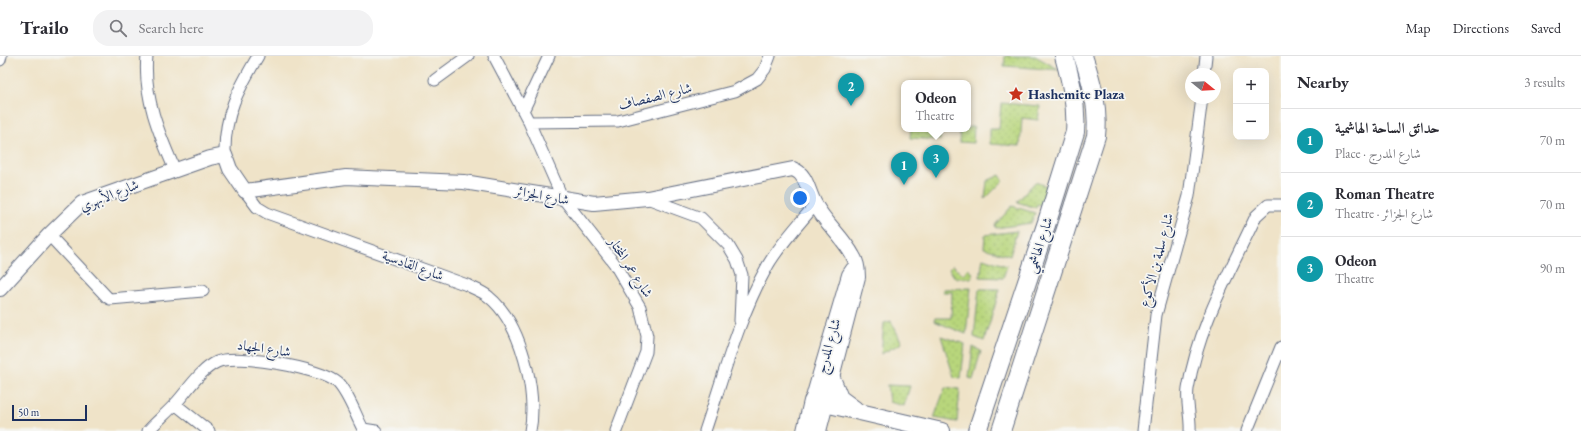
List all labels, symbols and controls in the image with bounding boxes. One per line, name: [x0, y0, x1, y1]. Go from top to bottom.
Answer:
search box: [93, 10, 373, 46]
text: Trailo: [20, 15, 69, 40]
icon: search: [107, 17, 129, 39]
text: Search here: [139, 18, 204, 37]
text: Map: [1405, 19, 1431, 37]
text: Directions: [1453, 19, 1509, 37]
text: Saved: [1531, 19, 1561, 37]
north arrow: [1185, 68, 1221, 104]
map controls: [1233, 68, 1269, 140]
button: +: [1233, 68, 1269, 104]
text: Nearby: [1297, 71, 1349, 93]
pin: 2: [838, 73, 864, 106]
text: 3 results: [1524, 74, 1565, 91]
street label: شارع الصفصاف: [616, 78, 694, 117]
popup: [901, 80, 971, 132]
place icon: Hashemite Plaza: [1007, 85, 1025, 103]
place label: Hashemite Plaza: [1028, 85, 1125, 103]
text: Odeon: [915, 88, 957, 107]
button: −: [1233, 104, 1269, 140]
text: Theatre: [915, 107, 954, 124]
text: حدائق الساحة الهاشمية: [1335, 118, 1440, 137]
text: 1: [1307, 132, 1313, 149]
text: 70 m: [1540, 132, 1565, 149]
pin: 3: [923, 145, 949, 178]
text: Place · شارع المدرج: [1335, 145, 1421, 162]
pin: 1: [891, 152, 917, 185]
street label: شارع الأبهري: [76, 174, 142, 218]
street label: شارع الجزائر: [511, 181, 571, 212]
text: Roman Theatre: [1335, 184, 1434, 203]
your location: [790, 188, 810, 208]
text: 2: [1307, 196, 1313, 213]
text: 70 m: [1540, 196, 1565, 213]
text: Theatre · شارع الجزائر: [1335, 205, 1433, 222]
street label: شارع سلمة بن الأكوع: [1134, 211, 1180, 310]
street label: شارع الهاشمي: [1022, 215, 1060, 277]
street label: شارع عمر المختار: [601, 232, 657, 302]
street label: شارع القادسية: [379, 246, 446, 287]
text: Odeon: [1335, 251, 1377, 270]
text: 3: [1307, 260, 1313, 277]
text: 90 m: [1540, 260, 1565, 277]
text: Theatre: [1335, 270, 1374, 287]
street label: شارع المدرج: [812, 316, 848, 377]
street label: شارع الجهاد: [236, 335, 292, 364]
scale bar: [12, 403, 87, 422]
text: 50 m: [18, 405, 39, 419]

